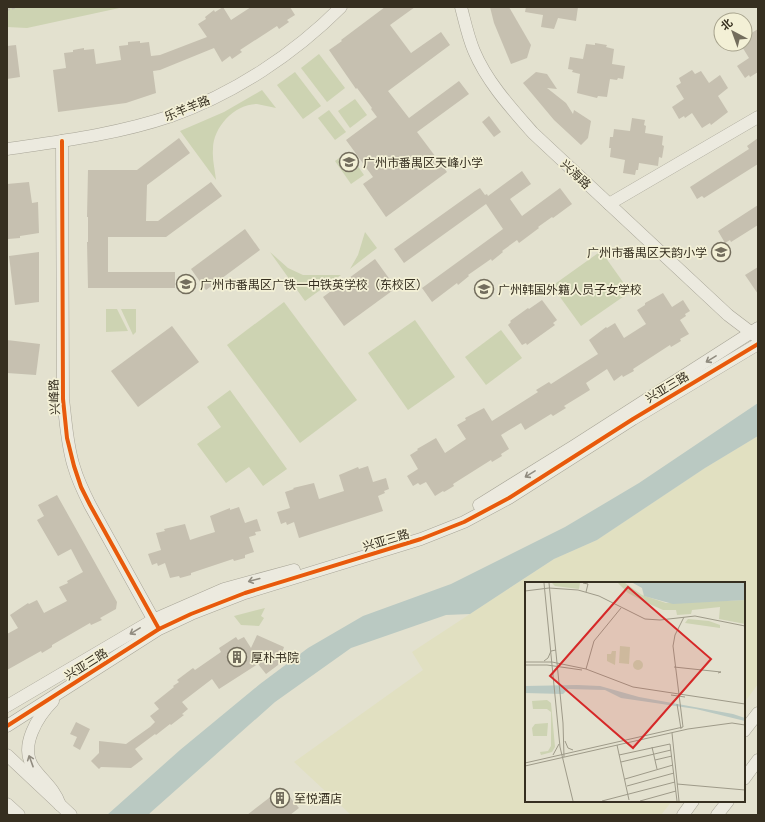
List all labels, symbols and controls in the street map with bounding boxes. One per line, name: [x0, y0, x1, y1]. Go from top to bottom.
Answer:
north arrow: [713, 12, 753, 52]
text: 北: [717, 15, 735, 33]
street label: 乐羊羊路: [162, 91, 212, 125]
school or university icon: 广州市番禺区天峰小学: [338, 151, 360, 173]
place label: 广州市番禺区天峰小学: [363, 154, 483, 171]
street label: 兴海路: [557, 156, 595, 192]
school or university icon: 广州市番禺区天韵小学: [710, 241, 732, 263]
place label: 广州市番禺区天韵小学: [587, 244, 707, 261]
school or university icon: 广州市番禺区广铁一中铁英学校（东校区）: [175, 273, 197, 295]
place label: 广州市番禺区广铁一中铁英学校（东校区）: [200, 276, 428, 293]
school or university icon: 广州韩国外籍人员子女学校: [473, 278, 495, 300]
place label: 广州韩国外籍人员子女学校: [498, 281, 642, 298]
one-way arrow: [706, 355, 717, 363]
street label: 兴亚三路: [642, 367, 692, 407]
street label: 兴峰路: [45, 379, 63, 415]
one-way arrow: [524, 470, 536, 478]
street label: 兴亚三路: [361, 525, 411, 555]
one-way arrow: [248, 577, 261, 585]
inset map: [525, 582, 745, 802]
one-way arrow: [129, 627, 141, 635]
street label: 兴亚三路: [61, 644, 111, 684]
building icon: 厚朴书院: [226, 646, 248, 668]
place label: 厚朴书院: [251, 649, 299, 666]
one-way arrow: [27, 756, 35, 768]
building icon: 至悦酒店: [269, 787, 291, 809]
place label: 至悦酒店: [294, 790, 342, 807]

